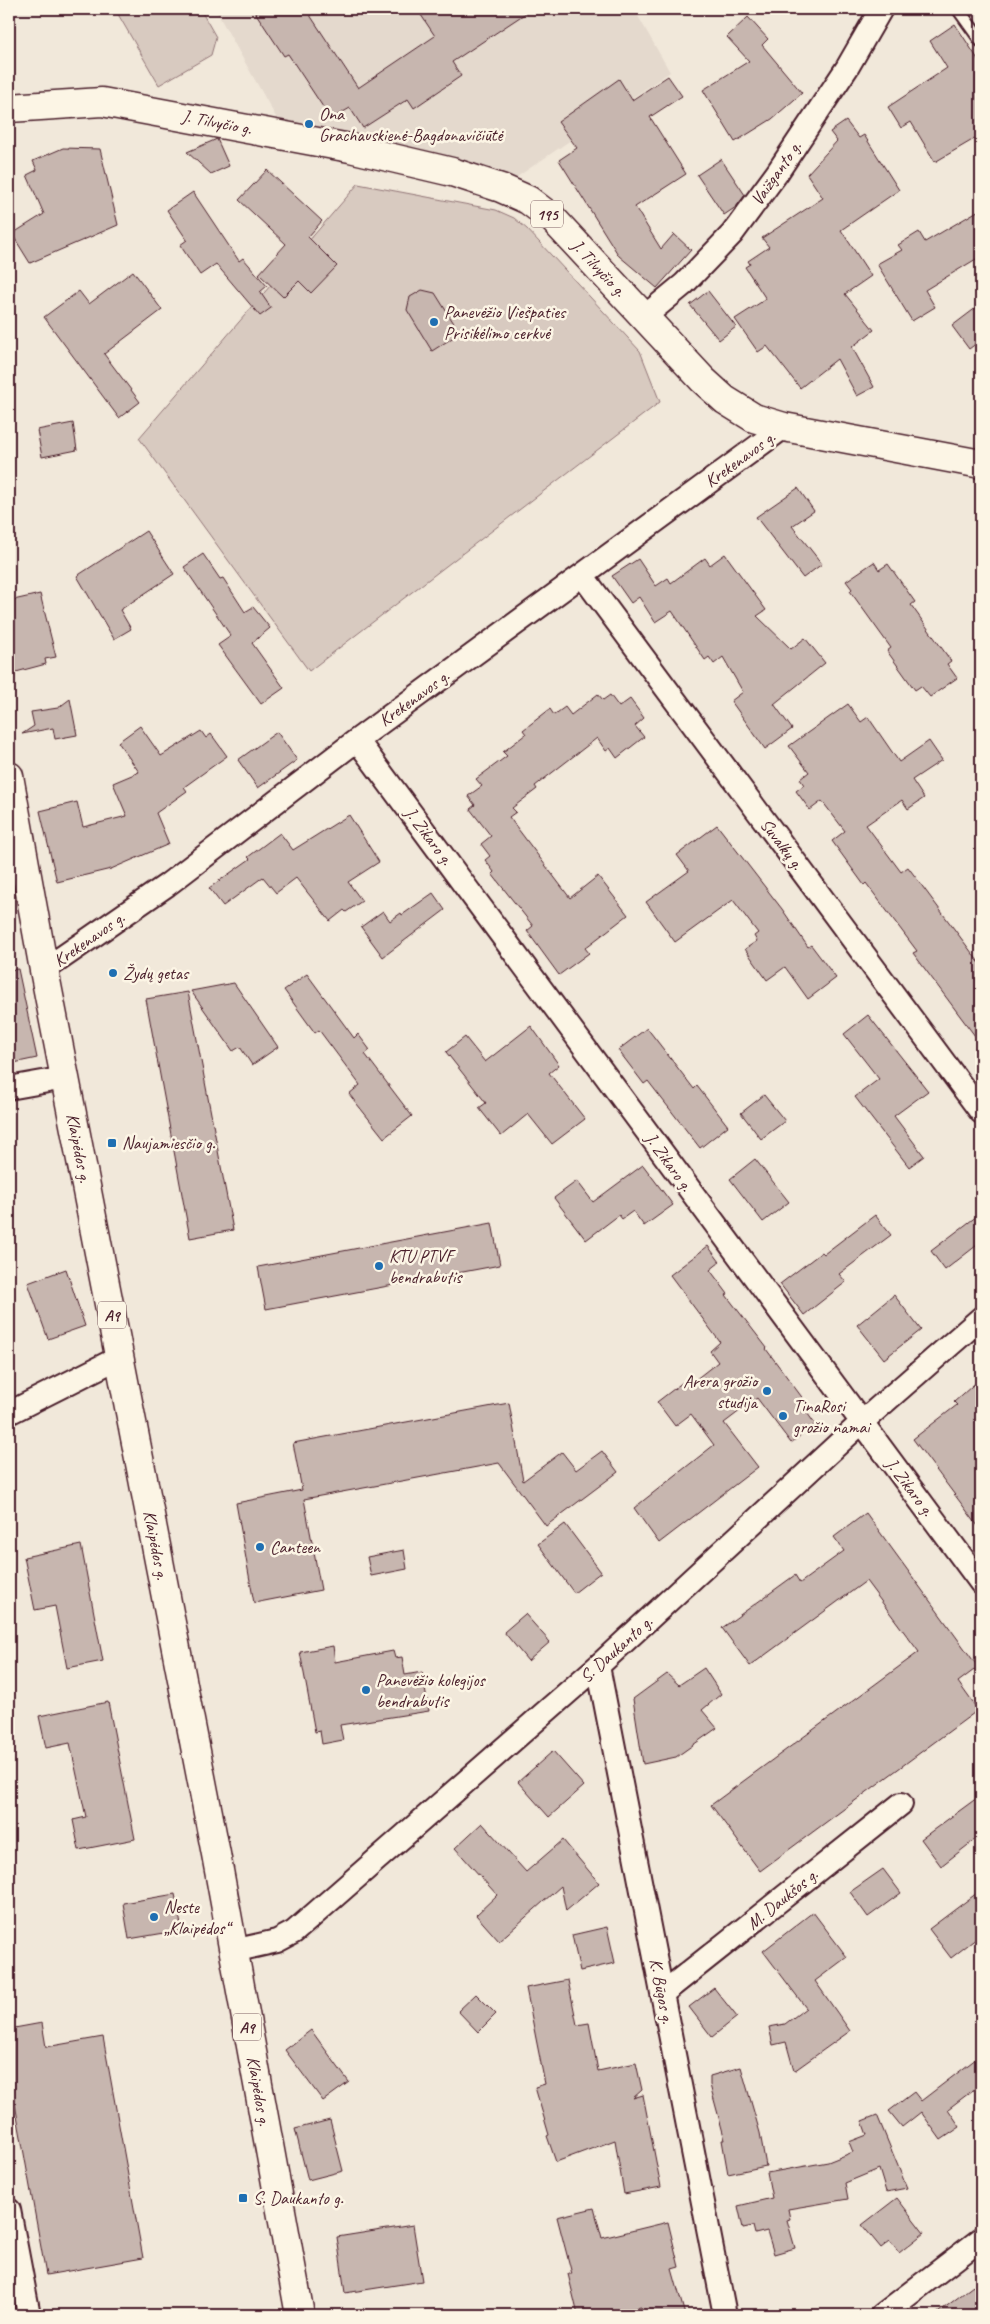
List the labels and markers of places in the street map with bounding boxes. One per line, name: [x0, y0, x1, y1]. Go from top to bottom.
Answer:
place label: Ona Grachauskienė-Bagdonavičiūtė: [319, 103, 505, 146]
marker: Ona Grachauskienė-Bagdonavičiūtė: [303, 118, 315, 130]
place label: Panevėžio Viešpaties Prisikėlimo cerkvė: [444, 301, 567, 344]
marker: Panevėžio Viešpaties Prisikėlimo cerkvė: [428, 316, 440, 328]
place label: Žydų getas: [123, 962, 190, 984]
marker: Žydų getas: [107, 967, 119, 979]
place label: Naujamiesčio g.: [122, 1132, 216, 1154]
marker: Naujamiesčio g.: [106, 1137, 118, 1149]
place label: KTU PTVF bendrabutis: [389, 1245, 463, 1288]
marker: KTU PTVF bendrabutis: [373, 1260, 385, 1272]
place label: Arera grožio studija: [683, 1370, 759, 1413]
marker: Arera grožio studija: [761, 1385, 773, 1397]
place label: TinaRosi grožio namai: [793, 1395, 872, 1438]
marker: TinaRosi grožio namai: [777, 1410, 789, 1422]
place label: Canteen: [270, 1536, 321, 1558]
marker: Canteen: [254, 1541, 266, 1553]
place label: Panevėžio kolegijos bendrabutis: [376, 1669, 487, 1712]
marker: Panevėžio kolegijos bendrabutis: [360, 1684, 372, 1696]
place label: Neste „Klaipėdos“: [164, 1896, 233, 1939]
marker: Neste „Klaipėdos“: [148, 1911, 160, 1923]
place label: S. Daukanto g.: [253, 2187, 344, 2209]
marker: S. Daukanto g.: [237, 2192, 249, 2204]

